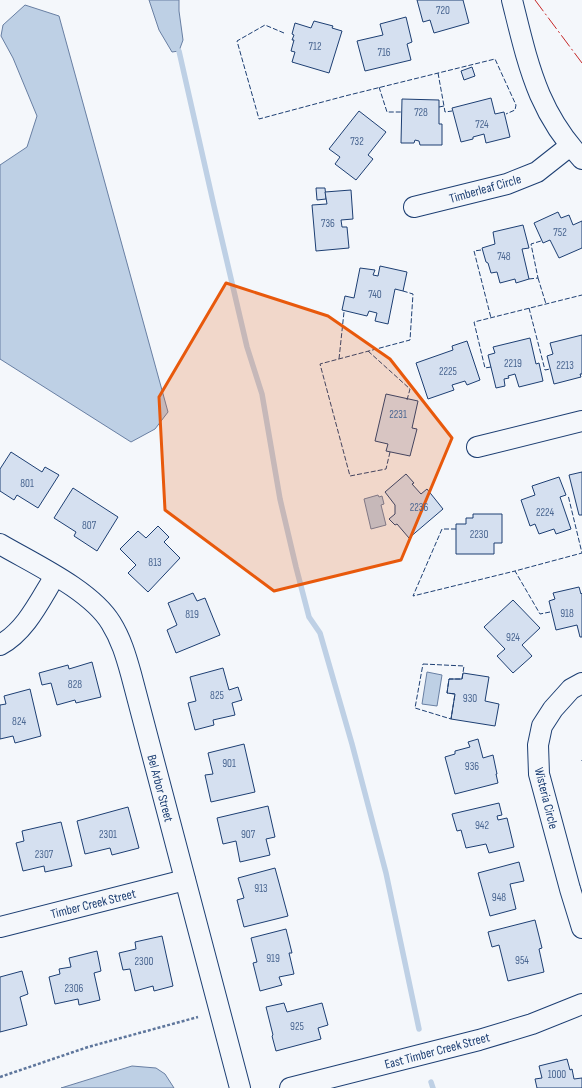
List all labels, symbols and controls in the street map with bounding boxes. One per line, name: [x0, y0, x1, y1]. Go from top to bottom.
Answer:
house number: 720: [436, 4, 450, 17]
house number: 712: [309, 40, 322, 53]
house number: 716: [377, 46, 391, 59]
house number: 728: [414, 106, 428, 119]
house number: 724: [475, 118, 489, 131]
house number: 732: [350, 135, 364, 148]
street label: Timberleaf Circle: [448, 171, 523, 207]
house number: 736: [321, 217, 335, 230]
house number: 752: [553, 226, 567, 239]
house number: 748: [497, 250, 511, 263]
house number: 740: [368, 288, 382, 301]
house number: 2219: [504, 357, 522, 370]
house number: 2213: [556, 359, 574, 372]
house number: 2225: [439, 365, 457, 378]
house number: 2231: [389, 408, 407, 421]
house number: 801: [20, 477, 34, 490]
house number: 2236: [410, 501, 428, 514]
house number: 2224: [536, 506, 554, 519]
house number: 807: [82, 519, 97, 532]
house number: 2230: [470, 528, 488, 541]
house number: 813: [148, 556, 162, 569]
house number: 918: [560, 607, 574, 620]
house number: 819: [185, 608, 199, 621]
house number: 924: [506, 631, 520, 644]
house number: 828: [68, 678, 82, 691]
house number: 825: [210, 689, 224, 702]
house number: 930: [463, 692, 477, 705]
house number: 824: [12, 715, 26, 728]
street label: Bel Arbor Street: [143, 753, 177, 824]
house number: 901: [222, 757, 236, 770]
house number: 936: [465, 760, 479, 773]
street label: Wisteria Circle: [531, 766, 561, 831]
house number: 942: [475, 819, 489, 832]
house number: 2301: [99, 828, 117, 841]
house number: 907: [241, 828, 256, 841]
house number: 2307: [35, 848, 54, 861]
house number: 913: [254, 882, 268, 895]
street label: Timber Creek Street: [49, 886, 137, 922]
house number: 948: [492, 891, 506, 904]
house number: 919: [266, 952, 280, 965]
house number: 954: [515, 954, 529, 967]
house number: 2300: [135, 955, 154, 968]
house number: 2306: [65, 982, 84, 995]
house number: 925: [290, 1020, 304, 1033]
street label: East Timber Creek Street: [383, 1029, 492, 1073]
house number: 1000: [548, 1068, 566, 1081]

